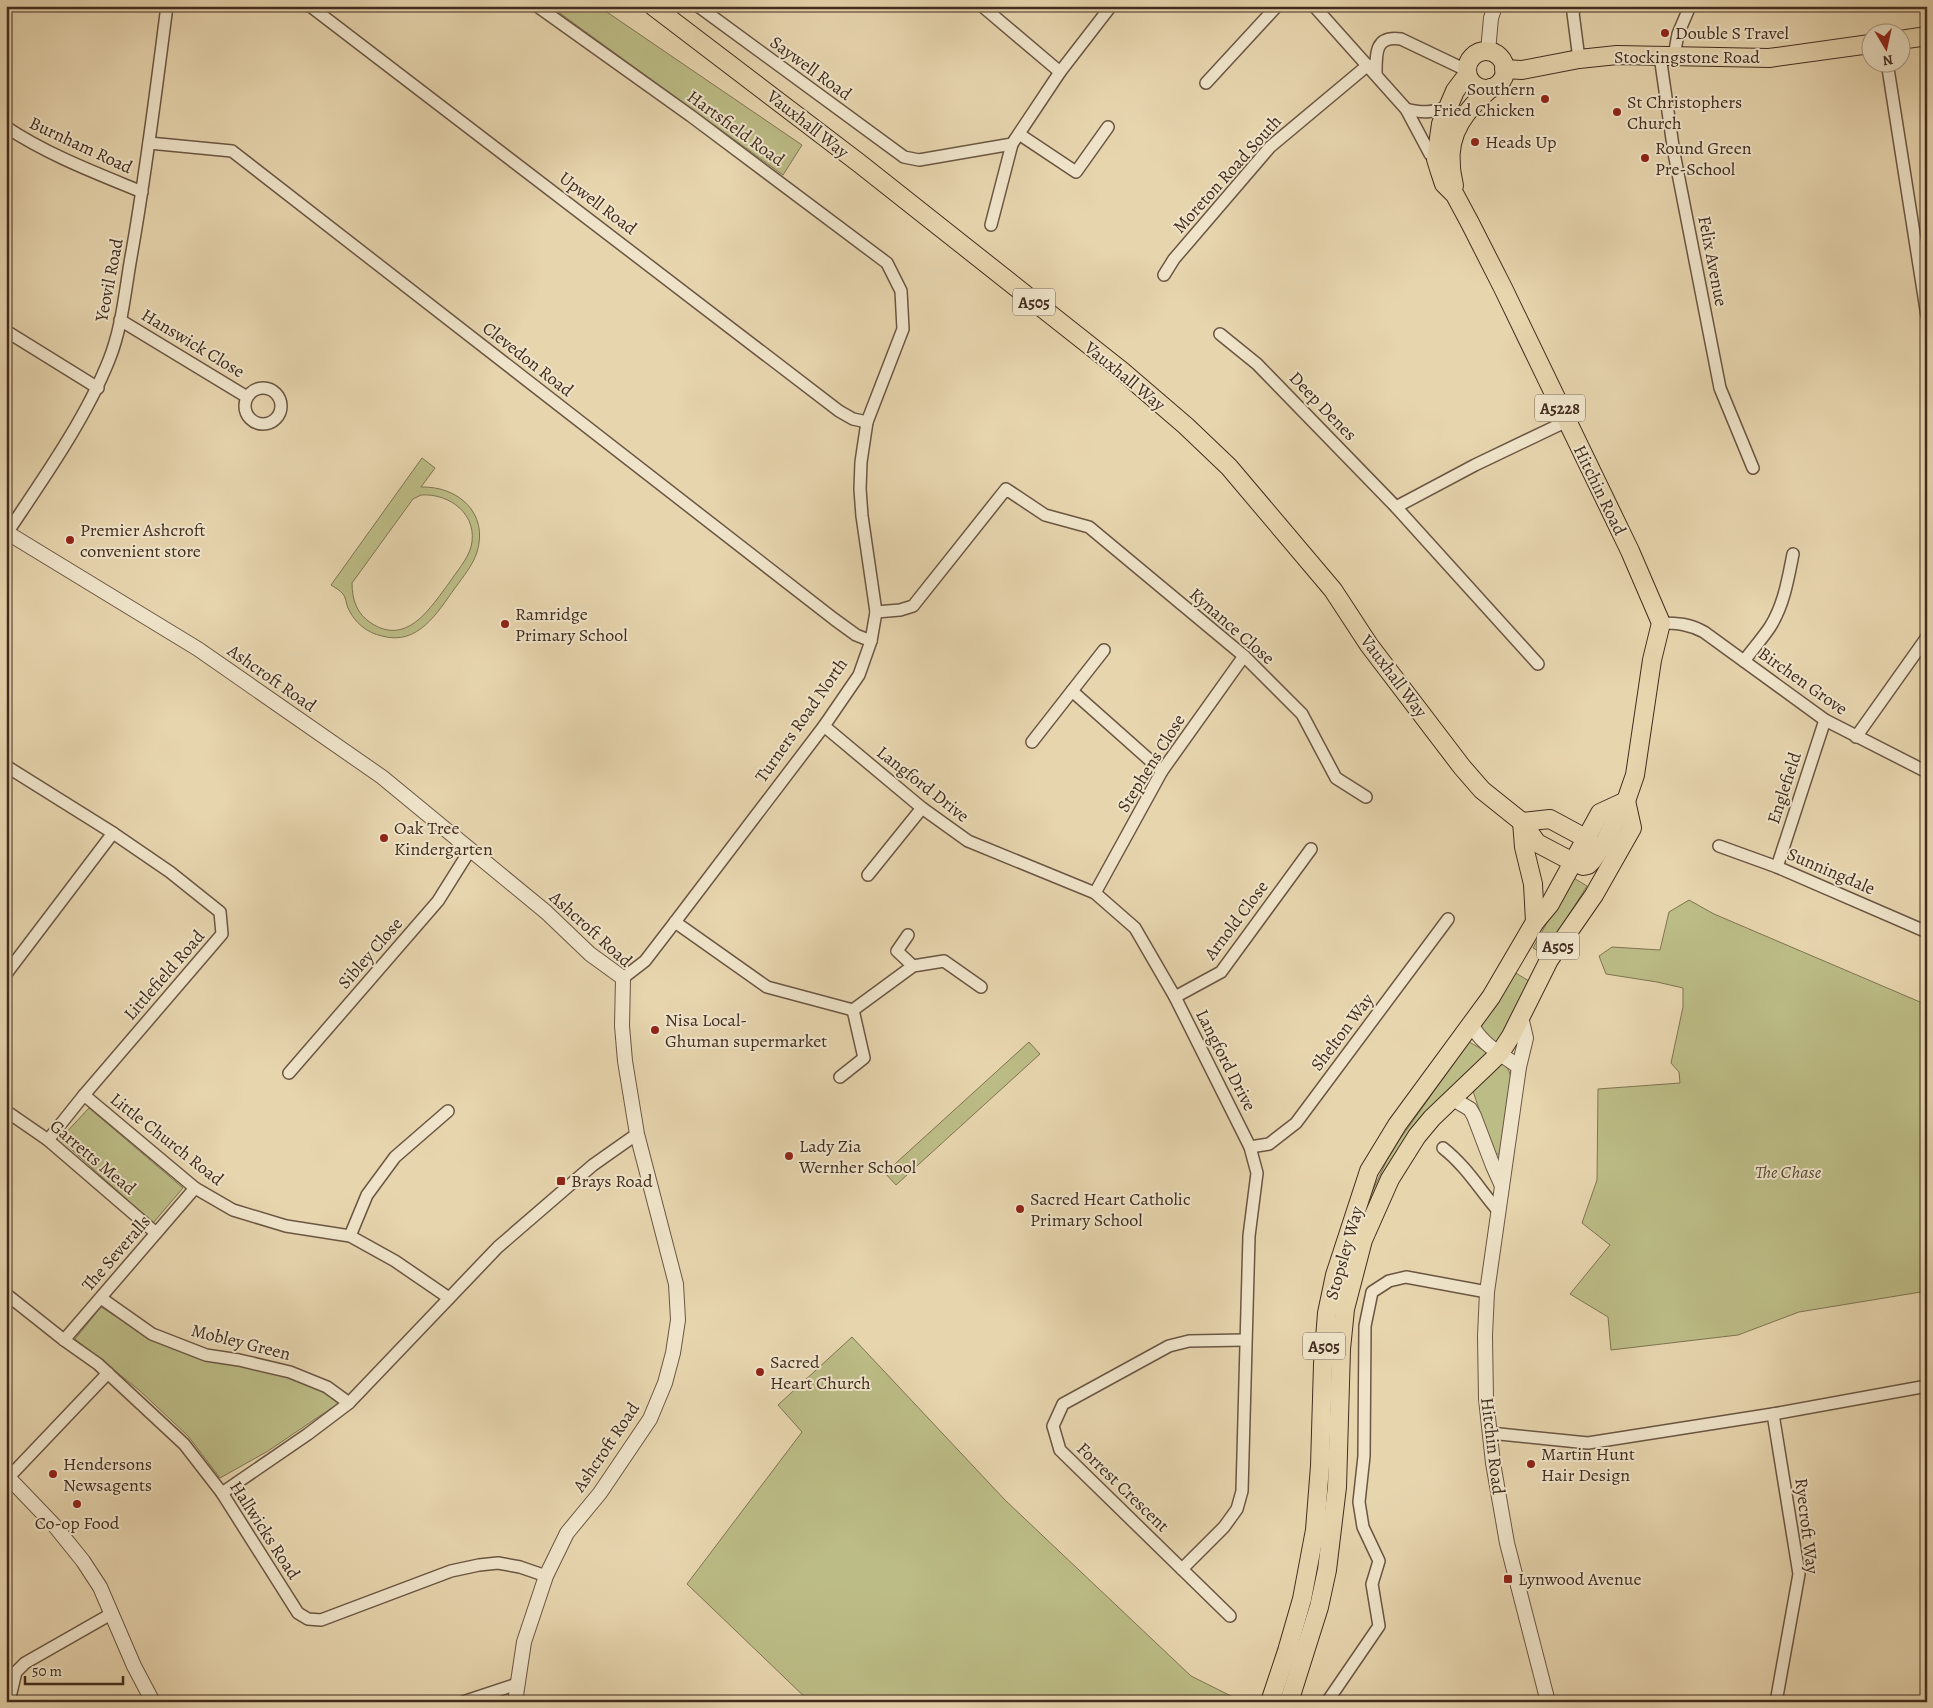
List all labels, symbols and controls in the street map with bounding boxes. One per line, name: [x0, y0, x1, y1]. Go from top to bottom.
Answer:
place label: Double S Travel: [1675, 21, 1789, 45]
north arrow: [1860, 22, 1910, 72]
marker: Double S Travel: [1659, 27, 1671, 39]
street label: Saywell Road: [765, 30, 857, 106]
street label: Stockingstone Road: [1614, 45, 1760, 69]
text: N: [1881, 50, 1894, 71]
place label: Southern Fried Chicken: [1433, 77, 1535, 122]
street label: Hartsfield Road: [682, 84, 790, 172]
street label: Vauxhall Way: [761, 84, 855, 164]
place label: St Christophers Church: [1627, 90, 1742, 135]
marker: Southern Fried Chicken: [1539, 93, 1551, 105]
marker: St Christophers Church: [1611, 106, 1623, 118]
street label: Moreton Road South: [1167, 109, 1287, 238]
street label: Burnham Road: [26, 111, 137, 180]
place label: Heads Up: [1485, 130, 1557, 154]
marker: Heads Up: [1469, 136, 1481, 148]
place label: Round Green Pre-School: [1655, 136, 1752, 181]
marker: Round Green Pre-School: [1639, 152, 1651, 164]
street label: Upwell Road: [554, 166, 642, 240]
street label: Felix Avenue: [1692, 214, 1734, 308]
street label: Yeovil Road: [89, 236, 129, 325]
road number: A505: [1013, 288, 1055, 316]
street label: Hanswick Close: [137, 303, 249, 383]
street label: Clevedon Road: [478, 316, 579, 402]
street label: Vauxhall Way: [1079, 335, 1171, 417]
street label: Deep Denes: [1284, 366, 1362, 446]
road number: A5228: [1535, 394, 1585, 422]
street label: Hitchin Road: [1568, 441, 1632, 539]
place label: Premier Ashcroft convenient store: [80, 518, 206, 563]
marker: Premier Ashcroft convenient store: [64, 534, 76, 546]
street label: Kynance Close: [1184, 582, 1280, 670]
place label: Ramridge Primary School: [515, 602, 628, 647]
marker: Ramridge Primary School: [499, 618, 511, 630]
street label: Vauxhall Way: [1354, 629, 1434, 723]
street label: Ashcroft Road: [222, 638, 322, 718]
street label: Birchen Grove: [1754, 641, 1852, 721]
street label: Turners Road North: [749, 653, 853, 787]
street label: Stephens Close: [1111, 709, 1191, 817]
street label: Langford Drive: [872, 740, 974, 828]
street label: Englefield: [1761, 749, 1807, 827]
place label: Oak Tree Kindergarten: [394, 816, 493, 861]
marker: Oak Tree Kindergarten: [378, 832, 390, 844]
street label: Sunningdale: [1783, 842, 1879, 900]
street label: Arnold Close: [1198, 875, 1274, 965]
street label: Ashcroft Road: [544, 885, 638, 973]
street label: Sibley Close: [332, 912, 408, 994]
street label: Littlefield Road: [118, 925, 210, 1025]
road number: A505: [1537, 932, 1579, 959]
street label: Shelton Way: [1305, 988, 1380, 1076]
street label: Langford Drive: [1190, 1005, 1262, 1115]
place label: Nisa Local- Ghuman supermarket: [665, 1008, 827, 1053]
marker: Nisa Local- Ghuman supermarket: [649, 1024, 661, 1036]
street label: Little Church Road: [105, 1087, 229, 1191]
street label: Garretts Mead: [45, 1114, 141, 1200]
place label: Lady Zia Wernher School: [798, 1134, 917, 1179]
marker: Lady Zia Wernher School: [783, 1150, 795, 1162]
park label: The Chase: [1755, 1160, 1822, 1184]
place label: Brays Road: [571, 1169, 653, 1193]
marker: Brays Road: [555, 1175, 567, 1187]
place label: Sacred Heart Catholic Primary School: [1030, 1187, 1191, 1232]
street label: Stopsley Way: [1319, 1202, 1369, 1303]
marker: Sacred Heart Catholic Primary School: [1014, 1203, 1026, 1215]
street label: The Severalls: [76, 1210, 156, 1296]
street label: Mobley Green: [189, 1318, 293, 1366]
road number: A505: [1303, 1332, 1345, 1360]
place label: Sacred Heart Church: [770, 1350, 871, 1395]
marker: Sacred Heart Church: [754, 1366, 766, 1378]
street label: Hitchin Road: [1475, 1396, 1511, 1496]
street label: Ashcroft Road: [567, 1397, 645, 1497]
street label: Forrest Crescent: [1072, 1437, 1175, 1537]
place label: Martin Hunt Hair Design: [1541, 1442, 1635, 1487]
place label: Hendersons Newsagents: [63, 1452, 152, 1497]
marker: Martin Hunt Hair Design: [1525, 1458, 1537, 1470]
marker: Hendersons Newsagents: [47, 1468, 59, 1480]
street label: Hallwicks Road: [224, 1476, 306, 1584]
street label: Ryecroft Way: [1789, 1477, 1825, 1576]
marker: Co-op Food: [71, 1498, 83, 1510]
place label: Co-op Food: [35, 1511, 120, 1535]
place label: Lynwood Avenue: [1518, 1567, 1642, 1591]
marker: Lynwood Avenue: [1502, 1573, 1514, 1585]
scale bar: [25, 1653, 122, 1685]
text: 50 m: [32, 1661, 62, 1681]

